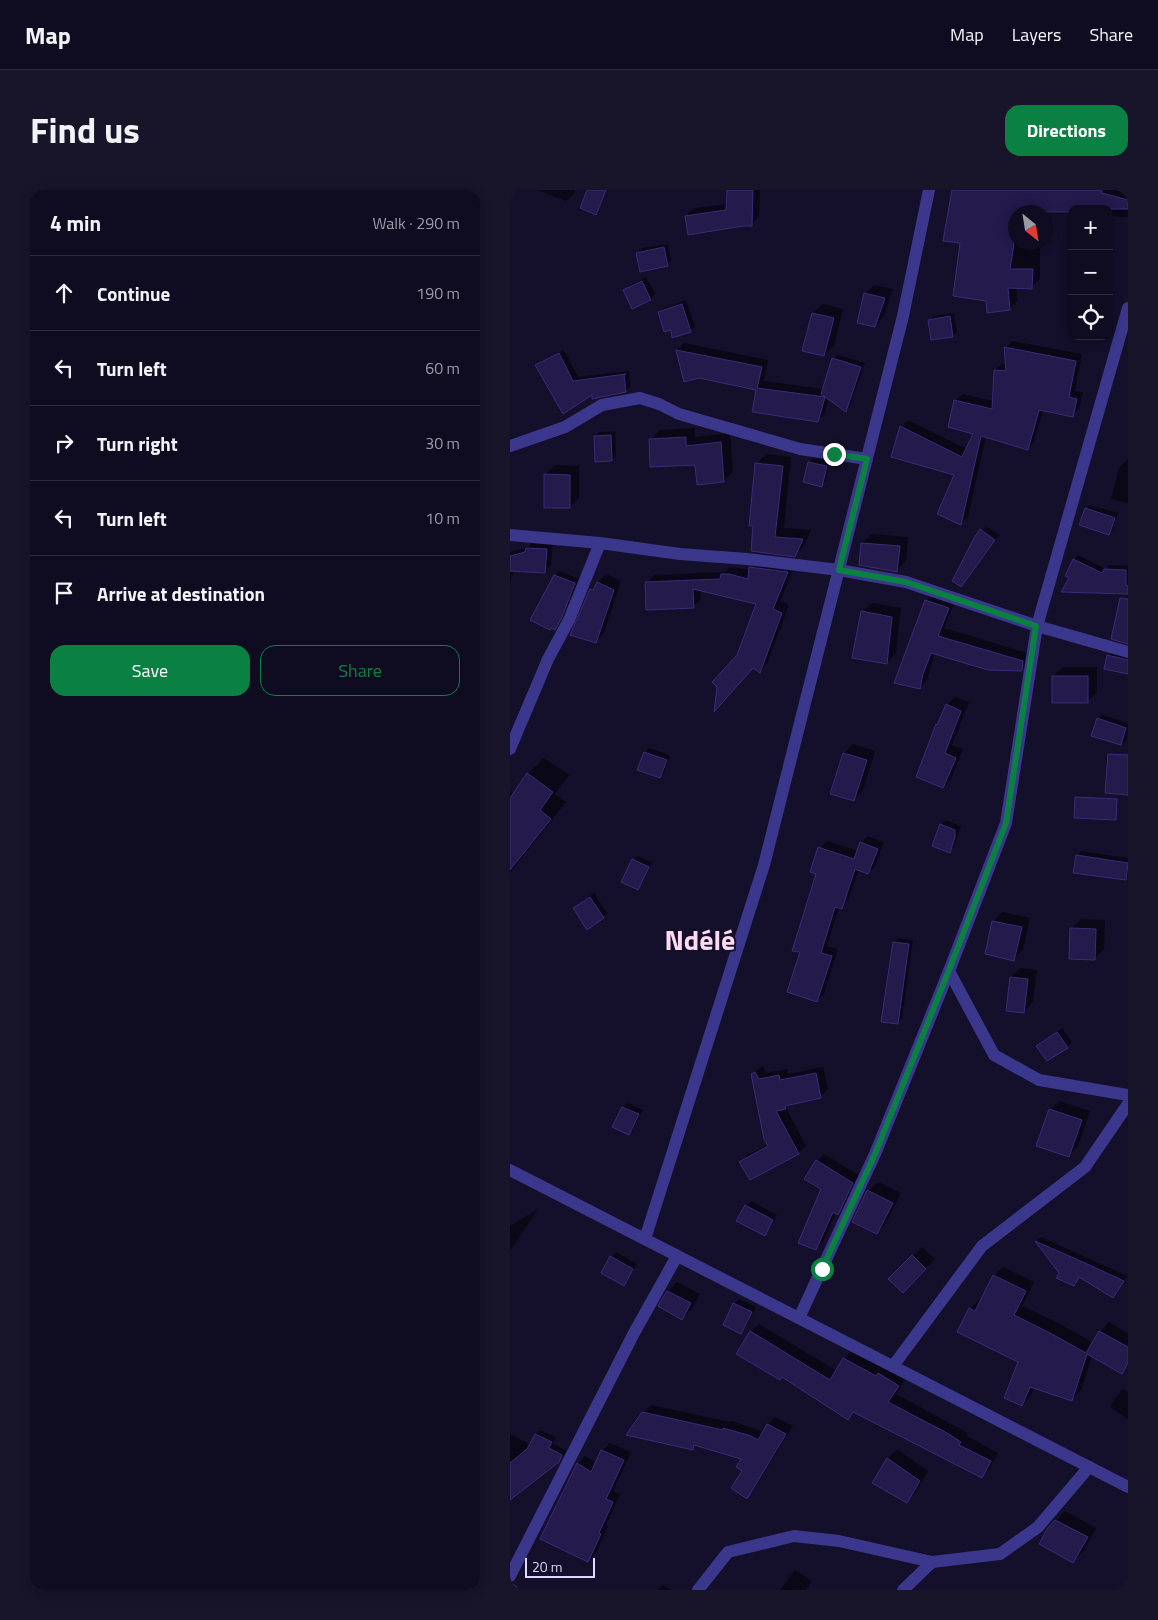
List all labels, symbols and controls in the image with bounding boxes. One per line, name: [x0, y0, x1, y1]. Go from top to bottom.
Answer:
text: Map: [25, 17, 71, 53]
text: Map: [950, 21, 984, 48]
text: Layers: [1012, 21, 1061, 48]
text: Share: [1089, 21, 1133, 48]
text: Find us: [30, 103, 140, 157]
button: Directions: [1005, 105, 1128, 156]
north arrow: [1008, 205, 1053, 250]
map controls: [1068, 205, 1113, 340]
button: +: [1068, 205, 1113, 250]
text: 4 min: [50, 207, 101, 239]
text: Walk · 290 m: [372, 211, 460, 235]
button: −: [1068, 250, 1113, 295]
icon: ahead: [50, 279, 78, 307]
text: Continue: [97, 279, 170, 308]
text: 190 m: [416, 281, 460, 305]
button: locate: [1068, 295, 1113, 340]
icon: left: [50, 354, 78, 382]
text: Turn left: [97, 354, 167, 383]
text: 60 m: [425, 356, 460, 380]
icon: right: [50, 429, 78, 457]
text: Turn right: [97, 429, 178, 458]
text: 30 m: [425, 431, 460, 455]
route end: [823, 443, 846, 466]
icon: left: [50, 504, 78, 532]
text: Turn left: [97, 504, 167, 533]
text: 10 m: [425, 506, 460, 530]
icon: arrive: [50, 579, 78, 607]
text: Arrive at destination: [97, 579, 265, 608]
button: Save: [50, 645, 250, 696]
button: Share: [260, 645, 460, 696]
district label: Ndélé: [665, 918, 735, 961]
route start: [811, 1258, 834, 1281]
scale bar: [525, 1555, 595, 1578]
text: 20 m: [532, 1556, 562, 1577]

